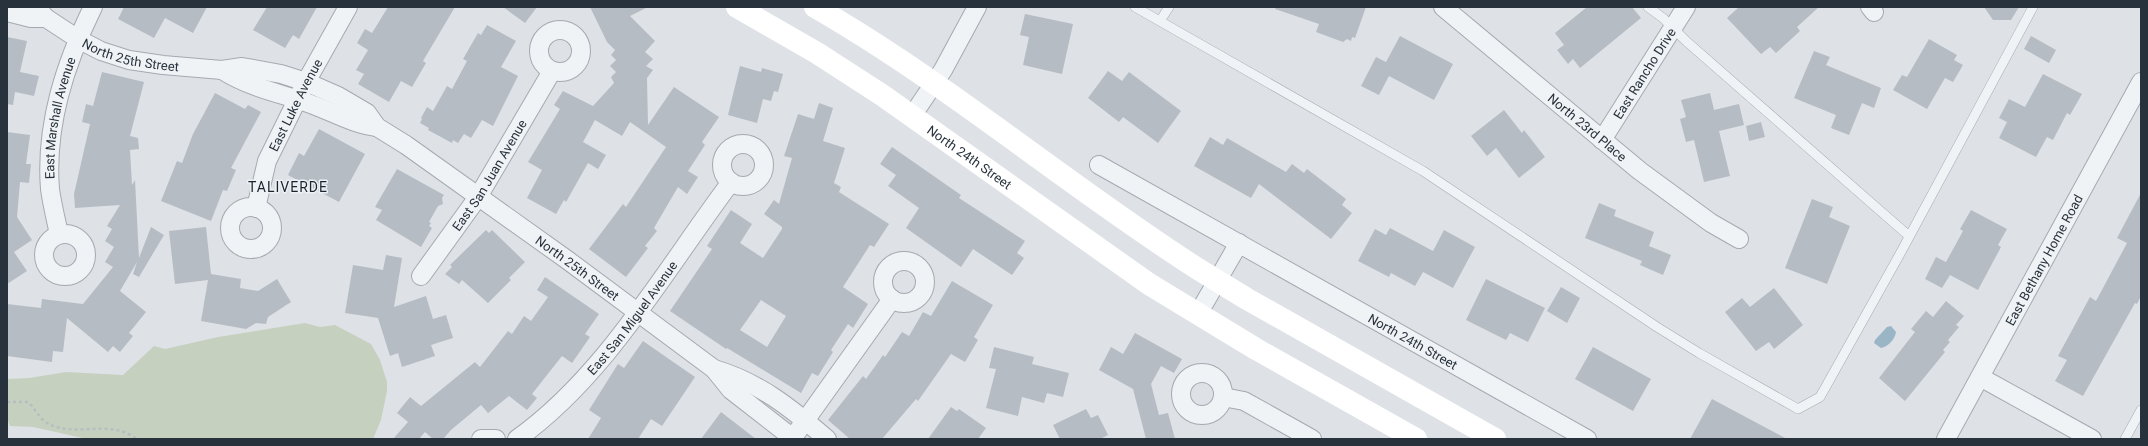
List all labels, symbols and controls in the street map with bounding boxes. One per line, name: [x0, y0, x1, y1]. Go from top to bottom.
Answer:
street label: East Rancho Drive: [1610, 25, 1679, 122]
street label: North 25th Street: [80, 36, 180, 74]
street label: East Marshall Avenue: [42, 55, 79, 179]
street label: East Luke Avenue: [266, 56, 325, 154]
street label: North 23rd Place: [1545, 91, 1630, 165]
street label: East San Juan Avenue: [449, 117, 530, 234]
street label: North 24th Street: [924, 122, 1014, 192]
district label: TALIVERDE: [248, 179, 328, 195]
street label: East Bethany Home Road: [2002, 192, 2086, 328]
street label: North 25th Street: [533, 233, 622, 304]
street label: East San Miguel Avenue: [584, 258, 680, 378]
street label: North 24th Street: [1365, 311, 1460, 373]

